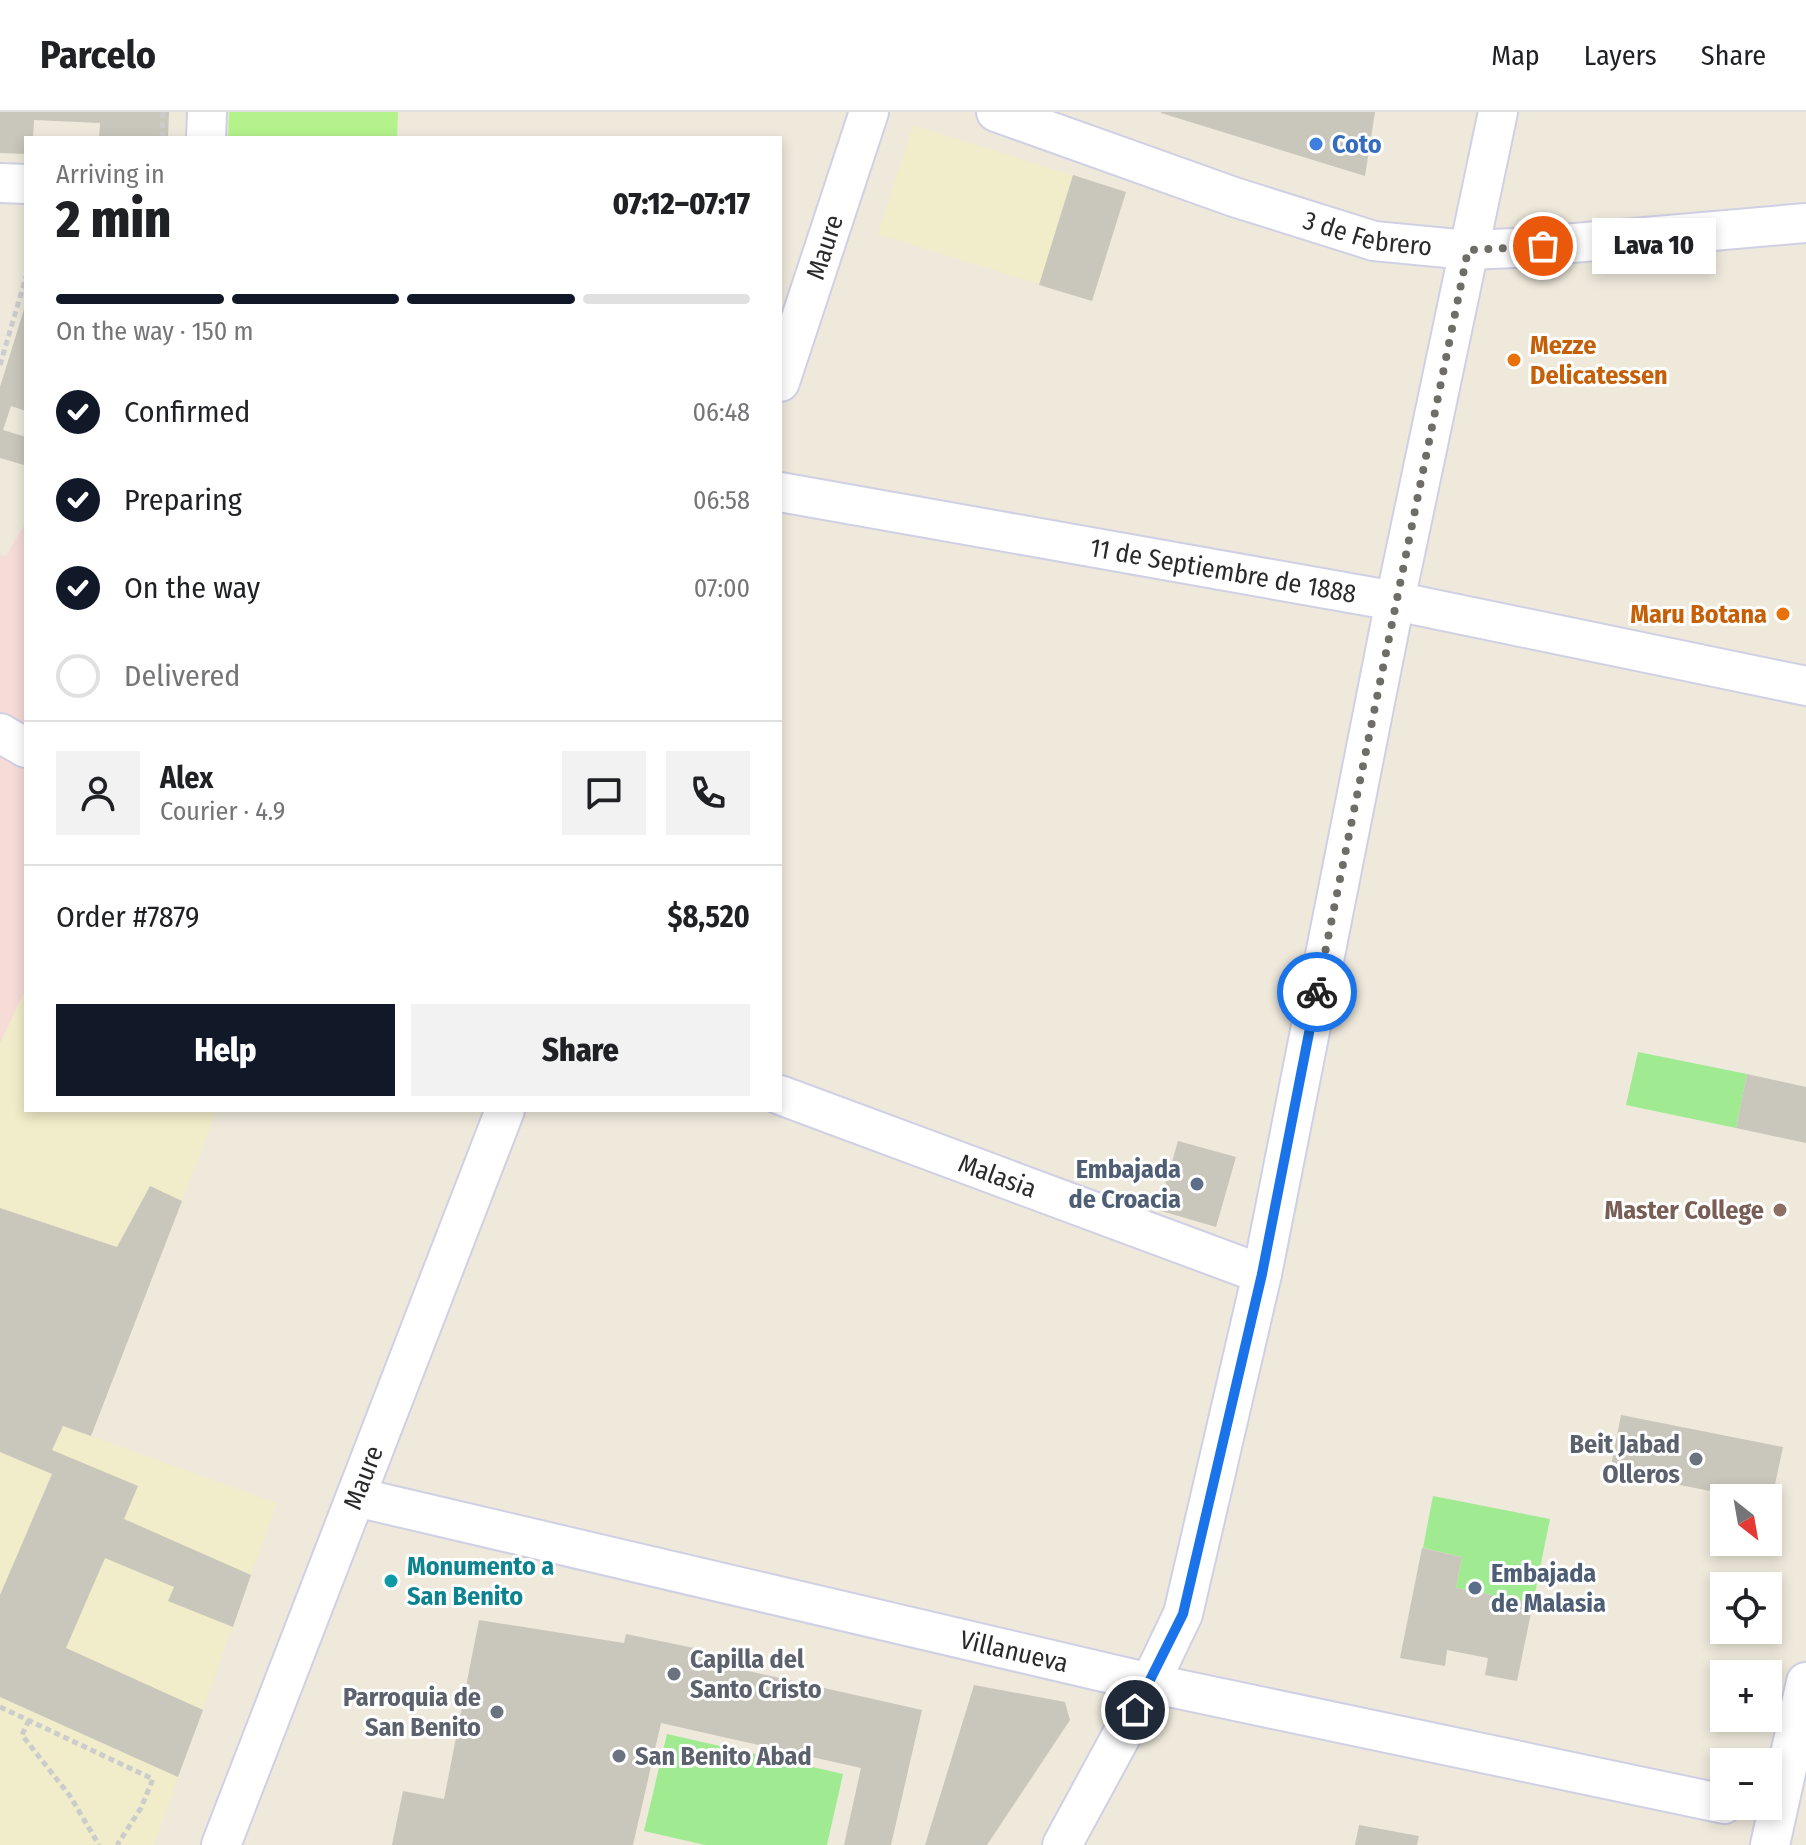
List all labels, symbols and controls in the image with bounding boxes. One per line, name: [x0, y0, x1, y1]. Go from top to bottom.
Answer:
text: Parcelo: [40, 32, 156, 78]
text: Map: [1491, 39, 1540, 72]
text: Layers: [1584, 39, 1657, 72]
text: Share: [1701, 39, 1766, 72]
place label: Coto: [1332, 129, 1382, 160]
marker: Coto: [1307, 135, 1325, 153]
text: Arriving in: [56, 159, 165, 190]
text: 07:12–07:17: [613, 186, 750, 222]
text: 2 min: [56, 188, 171, 251]
street label: 3 de Febrero: [1300, 204, 1433, 262]
street label: Maure: [799, 211, 850, 283]
pin: [1509, 212, 1577, 280]
callout: Lava 10: [1591, 218, 1715, 274]
icon: bag: [1521, 224, 1565, 268]
text: Lava 10: [1614, 230, 1694, 261]
text: On the way · 150 m: [56, 316, 253, 347]
place label: Mezze Delicatessen: [1530, 330, 1668, 391]
marker: Mezze Delicatessen: [1505, 351, 1523, 369]
icon: check: [56, 390, 100, 434]
text: Confirmed: [124, 394, 250, 430]
text: 06:48: [693, 397, 750, 428]
icon: check: [56, 478, 100, 522]
text: Preparing: [124, 482, 242, 518]
text: 06:58: [693, 485, 750, 516]
street label: 11 de Septiembre de 1888: [1088, 532, 1359, 609]
icon: check: [56, 566, 100, 610]
text: On the way: [124, 570, 260, 606]
text: 07:00: [694, 573, 750, 604]
place label: Maru Botana: [1630, 599, 1767, 630]
marker: Maru Botana: [1774, 605, 1792, 623]
text: Delivered: [124, 658, 240, 694]
button: person: [56, 751, 140, 835]
button: chat: [562, 751, 646, 835]
button: phone: [666, 751, 750, 835]
text: Alex: [160, 760, 213, 796]
text: Courier · 4.9: [160, 796, 285, 827]
text: Order #7879: [56, 899, 200, 935]
text: $8,520: [668, 899, 750, 935]
courier: [1277, 952, 1357, 1032]
icon: bike: [1295, 970, 1339, 1014]
button: Help: [56, 1004, 395, 1096]
button: Share: [411, 1004, 750, 1096]
street label: Malasia: [954, 1147, 1041, 1204]
place label: Embajada de Croacia: [1069, 1154, 1181, 1215]
marker: Embajada de Croacia: [1188, 1175, 1206, 1193]
place label: Master College: [1605, 1195, 1764, 1226]
marker: Master College: [1771, 1201, 1789, 1219]
place label: Beit Jabad Olleros: [1570, 1429, 1680, 1490]
street label: Maure: [337, 1441, 389, 1514]
marker: Beit Jabad Olleros: [1687, 1450, 1705, 1468]
north arrow: [1710, 1484, 1782, 1556]
map controls: [1710, 1484, 1782, 1820]
place label: Monumento a San Benito: [407, 1551, 554, 1612]
place label: Embajada de Malasia: [1491, 1558, 1606, 1619]
marker: Monumento a San Benito: [382, 1572, 400, 1590]
button: locate: [1710, 1572, 1782, 1644]
marker: Embajada de Malasia: [1466, 1579, 1484, 1597]
street label: Villanueva: [957, 1624, 1071, 1679]
place label: Capilla del Santo Cristo: [690, 1644, 822, 1705]
button: +: [1710, 1660, 1782, 1732]
marker: Capilla del Santo Cristo: [665, 1665, 683, 1683]
pin: [1101, 1676, 1169, 1744]
place label: Parroquia de San Benito: [343, 1682, 481, 1743]
icon: home: [1113, 1688, 1157, 1732]
marker: Parroquia de San Benito: [488, 1703, 506, 1721]
place label: San Benito Abad: [635, 1741, 812, 1772]
marker: San Benito Abad: [610, 1747, 628, 1765]
button: −: [1710, 1748, 1782, 1820]

